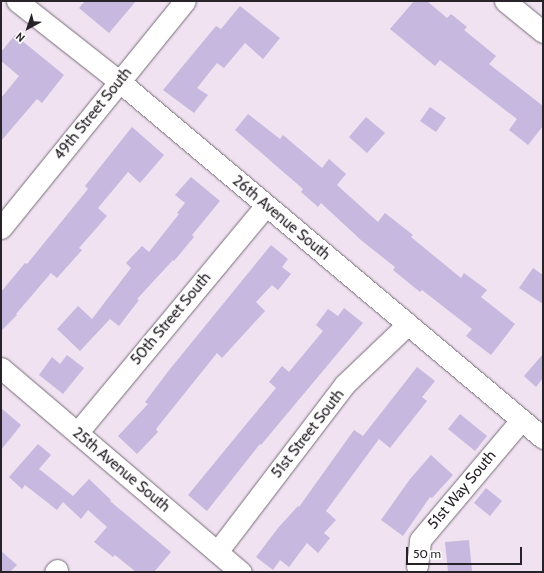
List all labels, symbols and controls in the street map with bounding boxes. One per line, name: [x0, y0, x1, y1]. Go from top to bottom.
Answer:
north arrow: [8, 8, 48, 48]
text: N: [13, 29, 28, 45]
street label: 49th Street South: [50, 64, 136, 164]
street label: 26th Avenue South: [229, 172, 333, 264]
street label: 50th Street South: [127, 269, 215, 369]
street label: 51st Street South: [268, 386, 348, 482]
street label: 25th Avenue South: [69, 424, 173, 516]
street label: 51st Way South: [424, 447, 500, 533]
scale bar: [408, 539, 524, 565]
text: 50 m: [413, 546, 441, 561]

